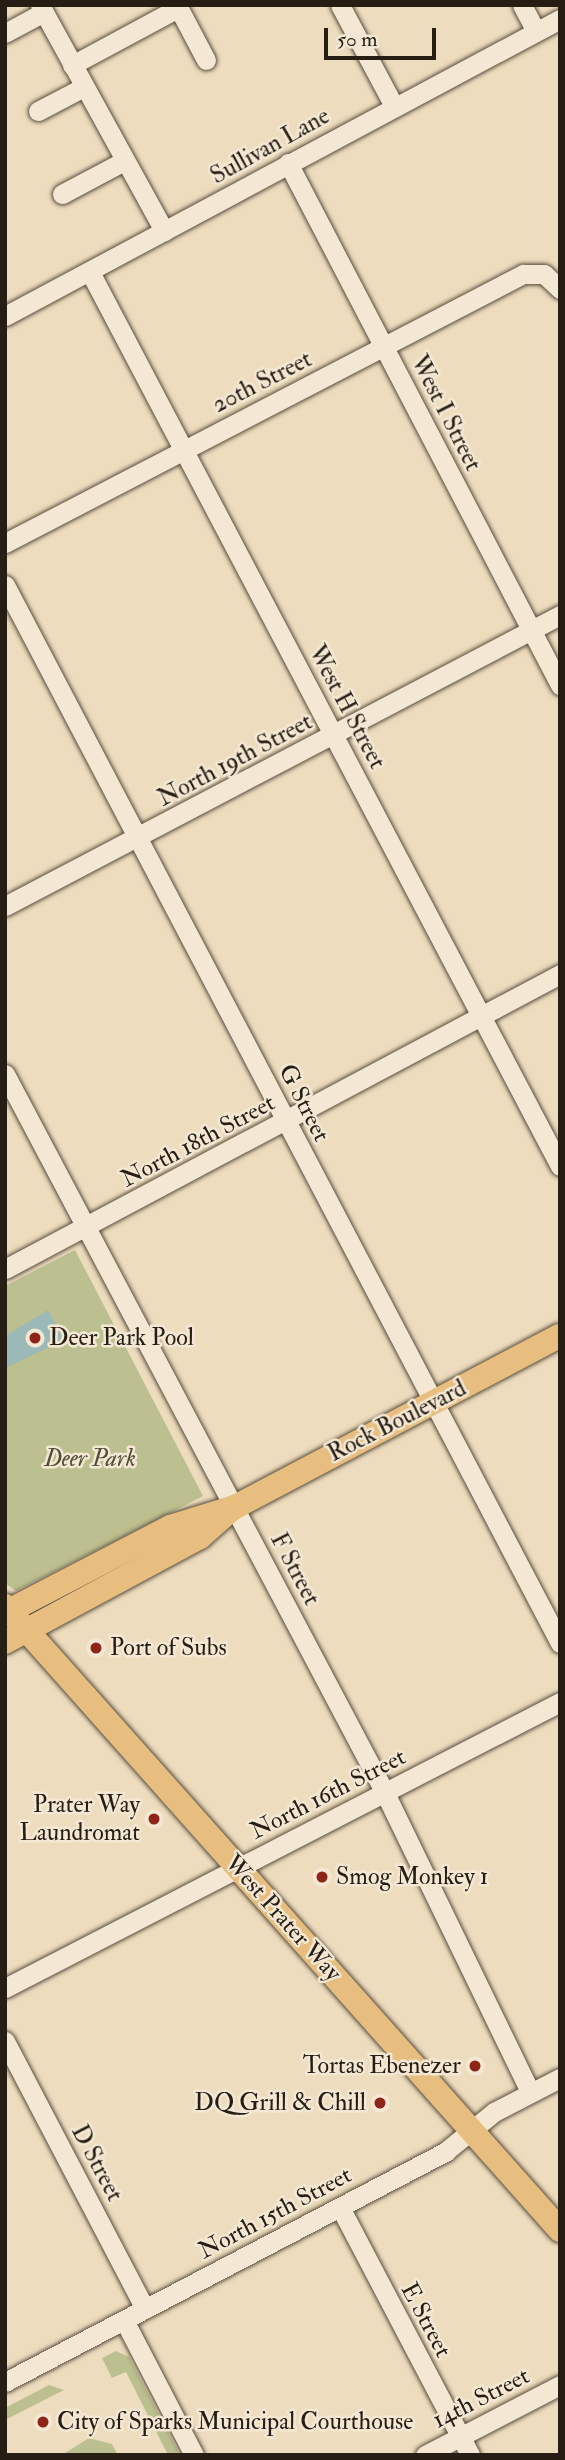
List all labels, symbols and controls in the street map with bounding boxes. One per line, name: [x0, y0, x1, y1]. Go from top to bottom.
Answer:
scale bar: [327, 14, 439, 58]
text: 50 m: [337, 26, 378, 53]
street label: Sullivan Lane: [206, 102, 334, 190]
street label: 20th Street: [207, 345, 317, 419]
street label: West I Street: [405, 350, 487, 476]
street label: West H Street: [302, 640, 392, 774]
street label: North 19th Street: [153, 707, 317, 813]
street label: G Street: [272, 1059, 336, 1147]
street label: North 18th Street: [116, 1088, 280, 1194]
place label: Deer Park Pool: [49, 1324, 194, 1352]
marker: Deer Park Pool: [27, 1330, 43, 1346]
street label: Rock Boulevard: [323, 1374, 471, 1468]
park label: Deer Park: [44, 1445, 136, 1473]
street label: F Street: [264, 1528, 326, 1610]
place label: Port of Subs: [110, 1634, 227, 1662]
marker: Port of Subs: [88, 1640, 104, 1656]
street label: North 16th Street: [245, 1742, 411, 1846]
place label: Prater Way Laundromat: [20, 1791, 140, 1847]
marker: Prater Way Laundromat: [146, 1811, 162, 1827]
street label: West Prater Way: [219, 1849, 347, 1987]
place label: Smog Monkey 1: [336, 1863, 488, 1891]
marker: Smog Monkey 1: [314, 1869, 330, 1885]
place label: Tortas Ebenezer: [303, 2052, 461, 2080]
marker: Tortas Ebenezer: [467, 2058, 483, 2074]
place label: DQ Grill & Chill: [194, 2089, 366, 2117]
marker: DQ Grill & Chill: [372, 2095, 388, 2111]
street label: D Street: [65, 2120, 129, 2206]
street label: North 15th Street: [194, 2161, 356, 2265]
street label: E Street: [394, 2278, 458, 2362]
street label: 14th Street: [428, 2361, 534, 2435]
place label: City of Sparks Municipal Courthouse: [57, 2408, 413, 2436]
marker: City of Sparks Municipal Courthouse: [35, 2414, 51, 2430]

